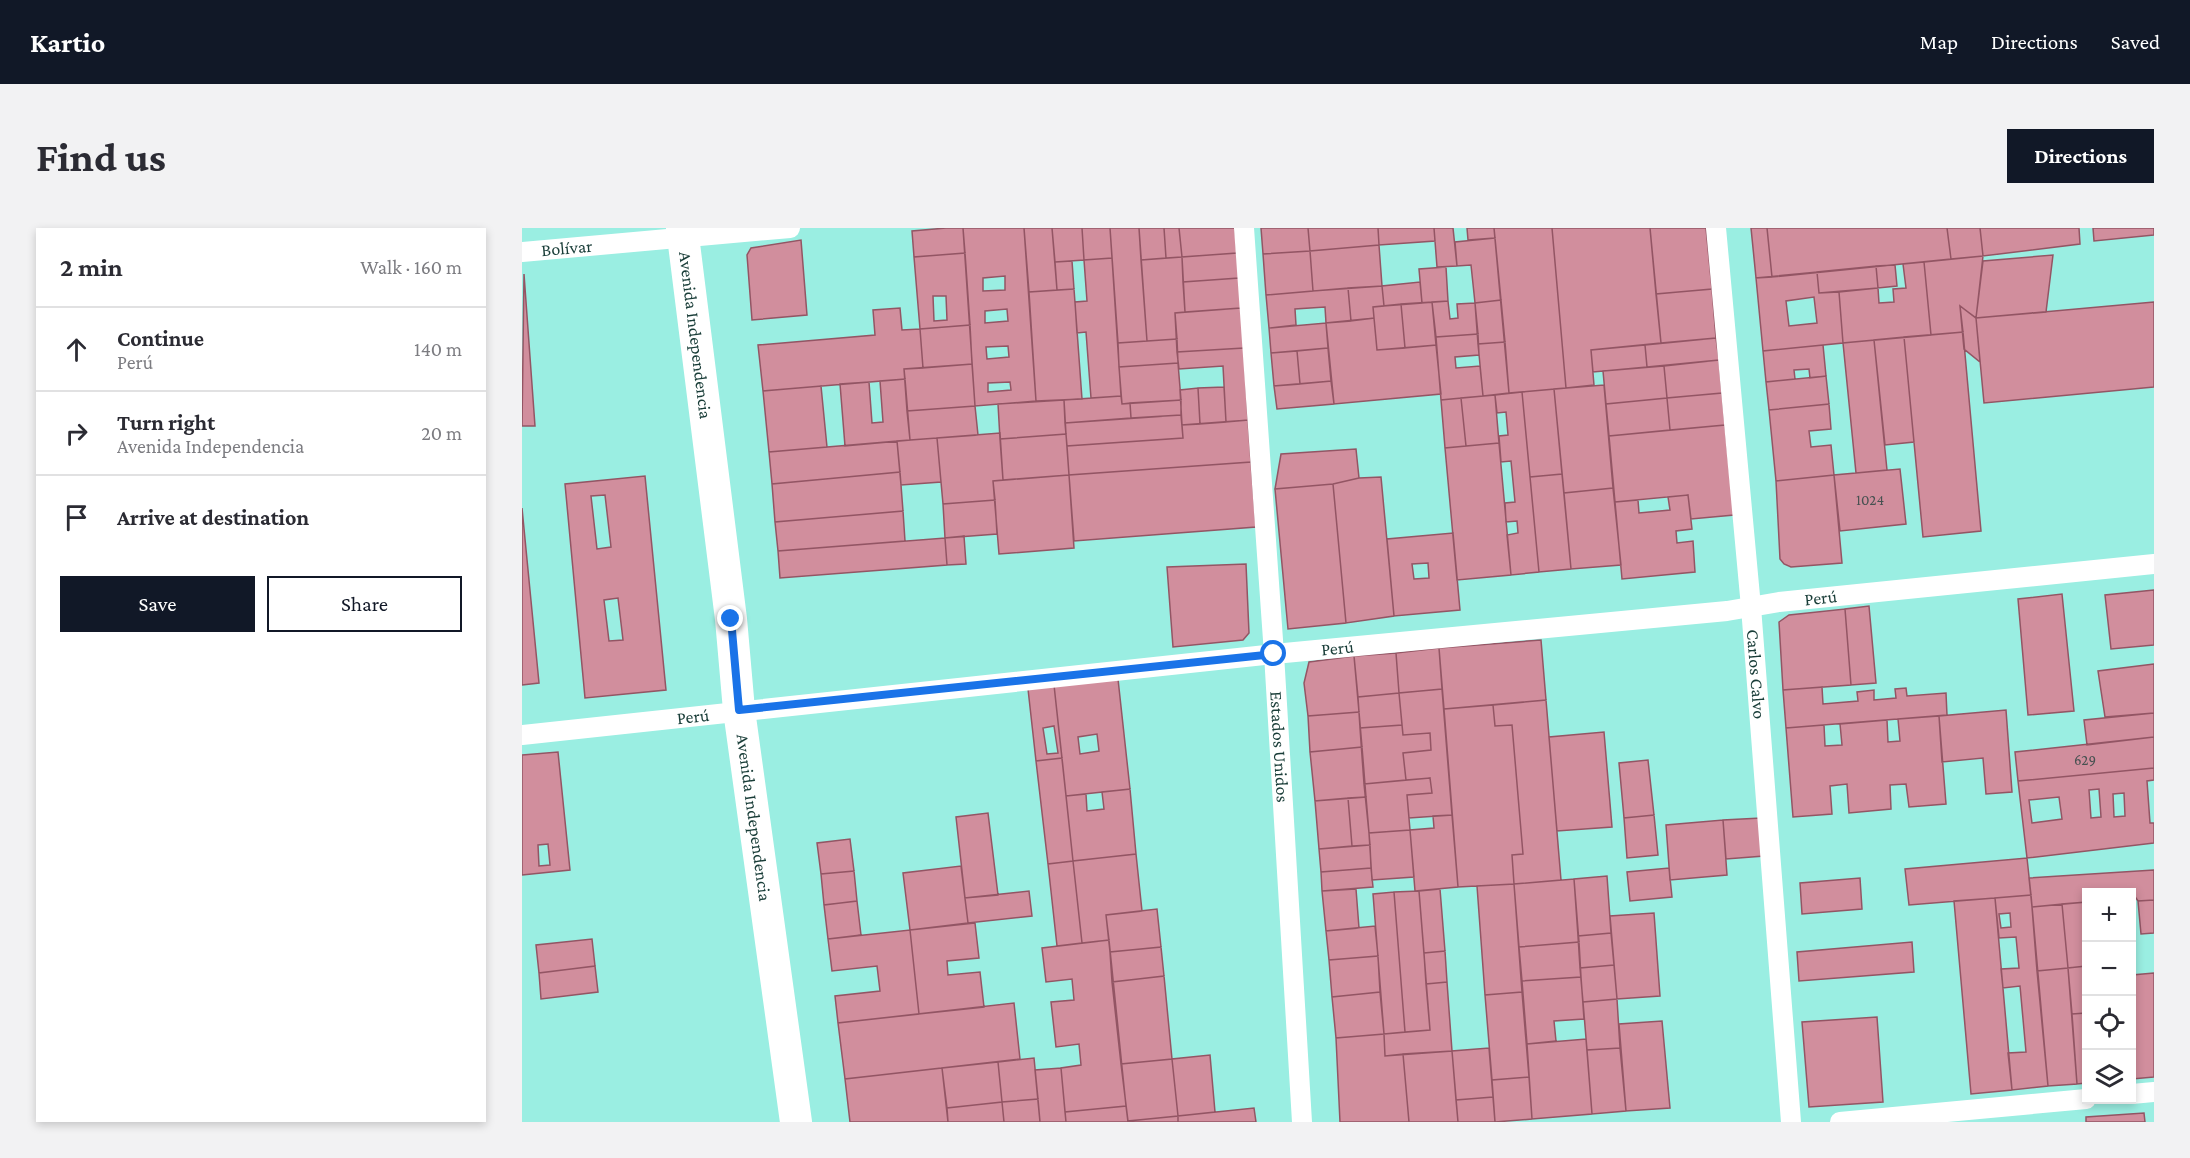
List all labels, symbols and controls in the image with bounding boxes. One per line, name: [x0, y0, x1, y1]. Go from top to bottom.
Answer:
text: Kartio: [30, 27, 105, 58]
text: Map: [1920, 30, 1958, 54]
text: Directions: [1991, 30, 2078, 54]
text: Saved: [2111, 30, 2160, 54]
button: Directions: [2007, 129, 2154, 183]
text: Find us: [36, 133, 166, 180]
street label: Bolívar: [540, 236, 594, 260]
street label: Avenida Independencia: [675, 250, 716, 420]
text: 2 min: [60, 253, 123, 282]
text: Walk · 160 m: [360, 256, 462, 278]
text: Continue: [117, 326, 204, 351]
icon: ahead: [60, 333, 93, 366]
text: 140 m: [414, 338, 462, 360]
text: Perú: [117, 351, 153, 373]
text: Turn right: [117, 410, 215, 435]
icon: right: [60, 417, 93, 450]
text: 20 m: [421, 422, 462, 444]
text: Avenida Independencia: [117, 435, 304, 457]
house number: 1024: [1856, 492, 1884, 508]
icon: arrive: [60, 501, 93, 534]
text: Arrive at destination: [117, 505, 309, 530]
button: Save: [60, 576, 255, 632]
button: Share: [267, 576, 462, 632]
street label: Perú: [1803, 586, 1838, 609]
route end: [717, 605, 743, 631]
street label: Carlos Calvo: [1743, 629, 1770, 720]
street label: Perú: [1320, 636, 1355, 659]
route start: [1260, 640, 1286, 666]
street label: Estados Unidos: [1266, 691, 1293, 803]
street label: Perú: [676, 705, 711, 728]
street label: Avenida Independencia: [732, 733, 775, 902]
house number: 629: [2074, 752, 2096, 768]
map controls: [2082, 888, 2136, 1104]
button: +: [2082, 888, 2136, 942]
button: −: [2082, 942, 2136, 996]
button: locate: [2082, 996, 2136, 1050]
button: layers: [2082, 1050, 2136, 1104]

